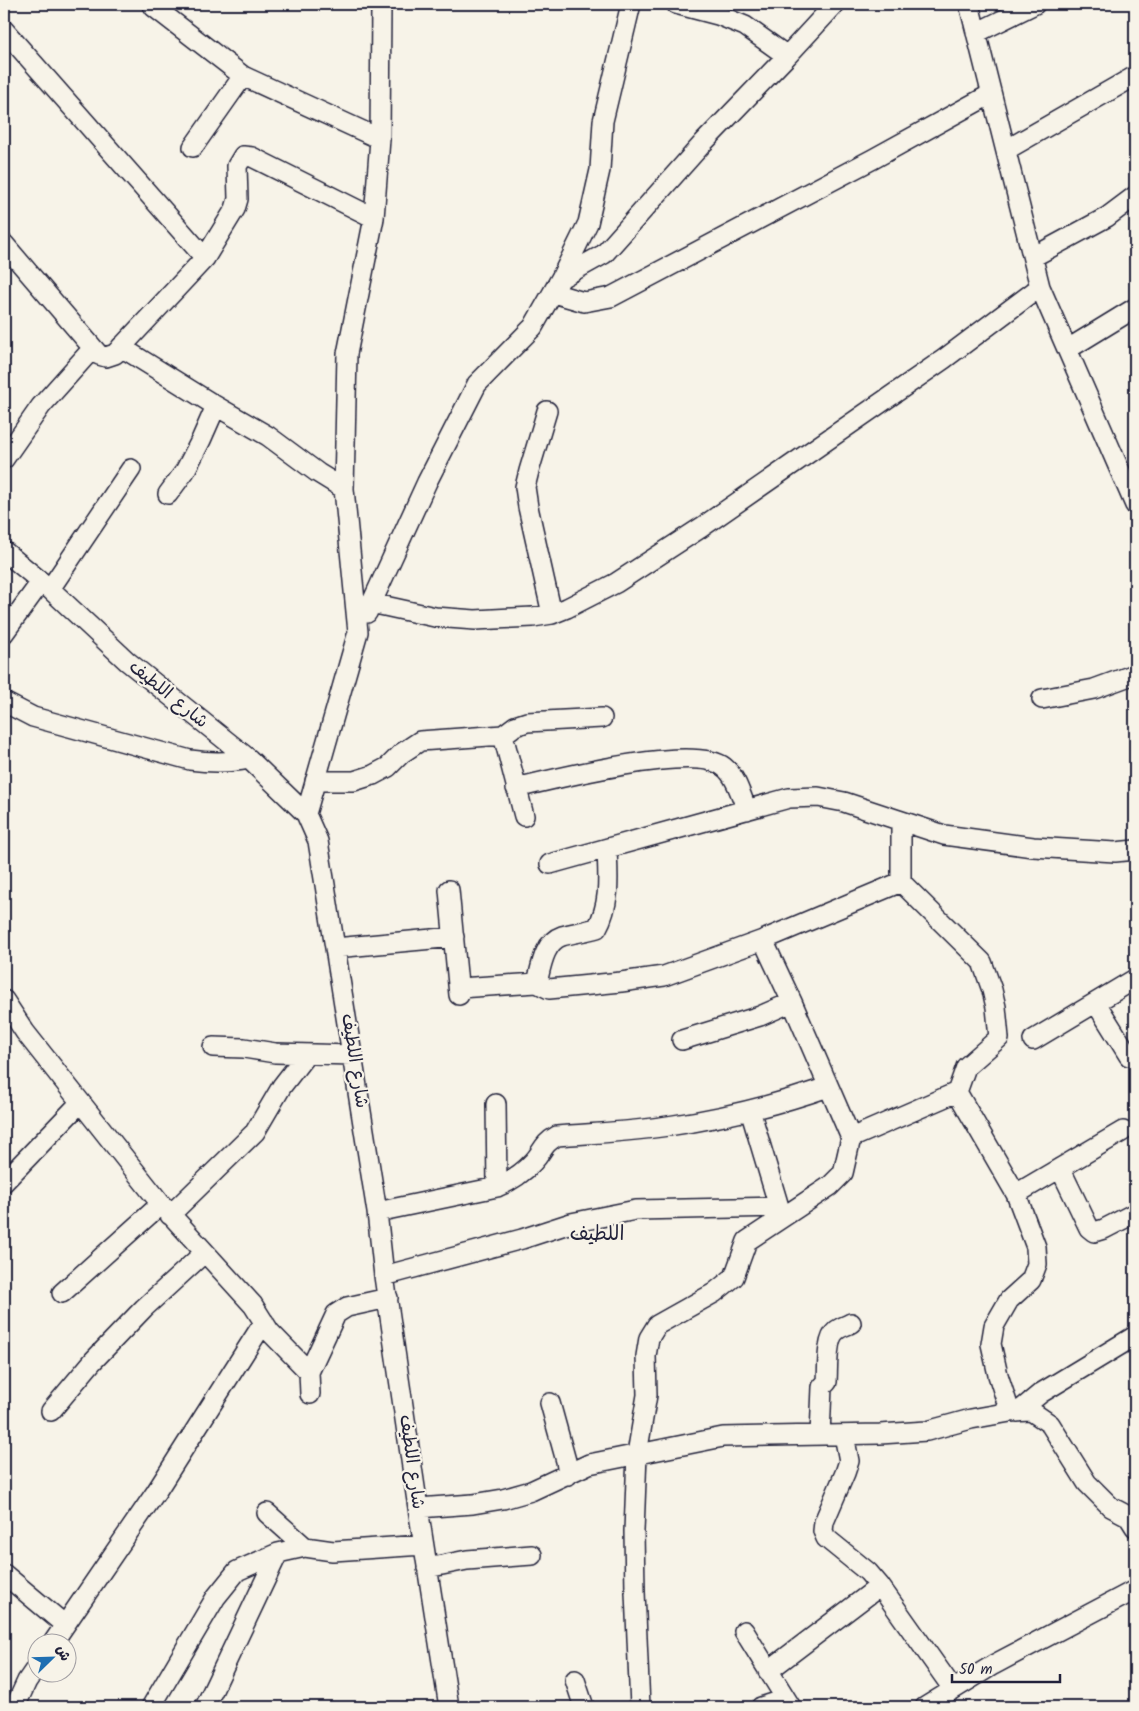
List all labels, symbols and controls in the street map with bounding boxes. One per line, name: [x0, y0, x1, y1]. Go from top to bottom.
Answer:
street label: شارع اللطيف: [122, 654, 214, 736]
street label: شارع اللطيف: [332, 1012, 376, 1110]
district label: اللطيف: [570, 1219, 624, 1251]
street label: شارع اللطيف: [390, 1413, 432, 1511]
north arrow: [28, 1634, 78, 1684]
text: ش: [50, 1642, 76, 1665]
scale bar: [952, 1651, 1059, 1683]
text: 50 m: [959, 1658, 993, 1682]

